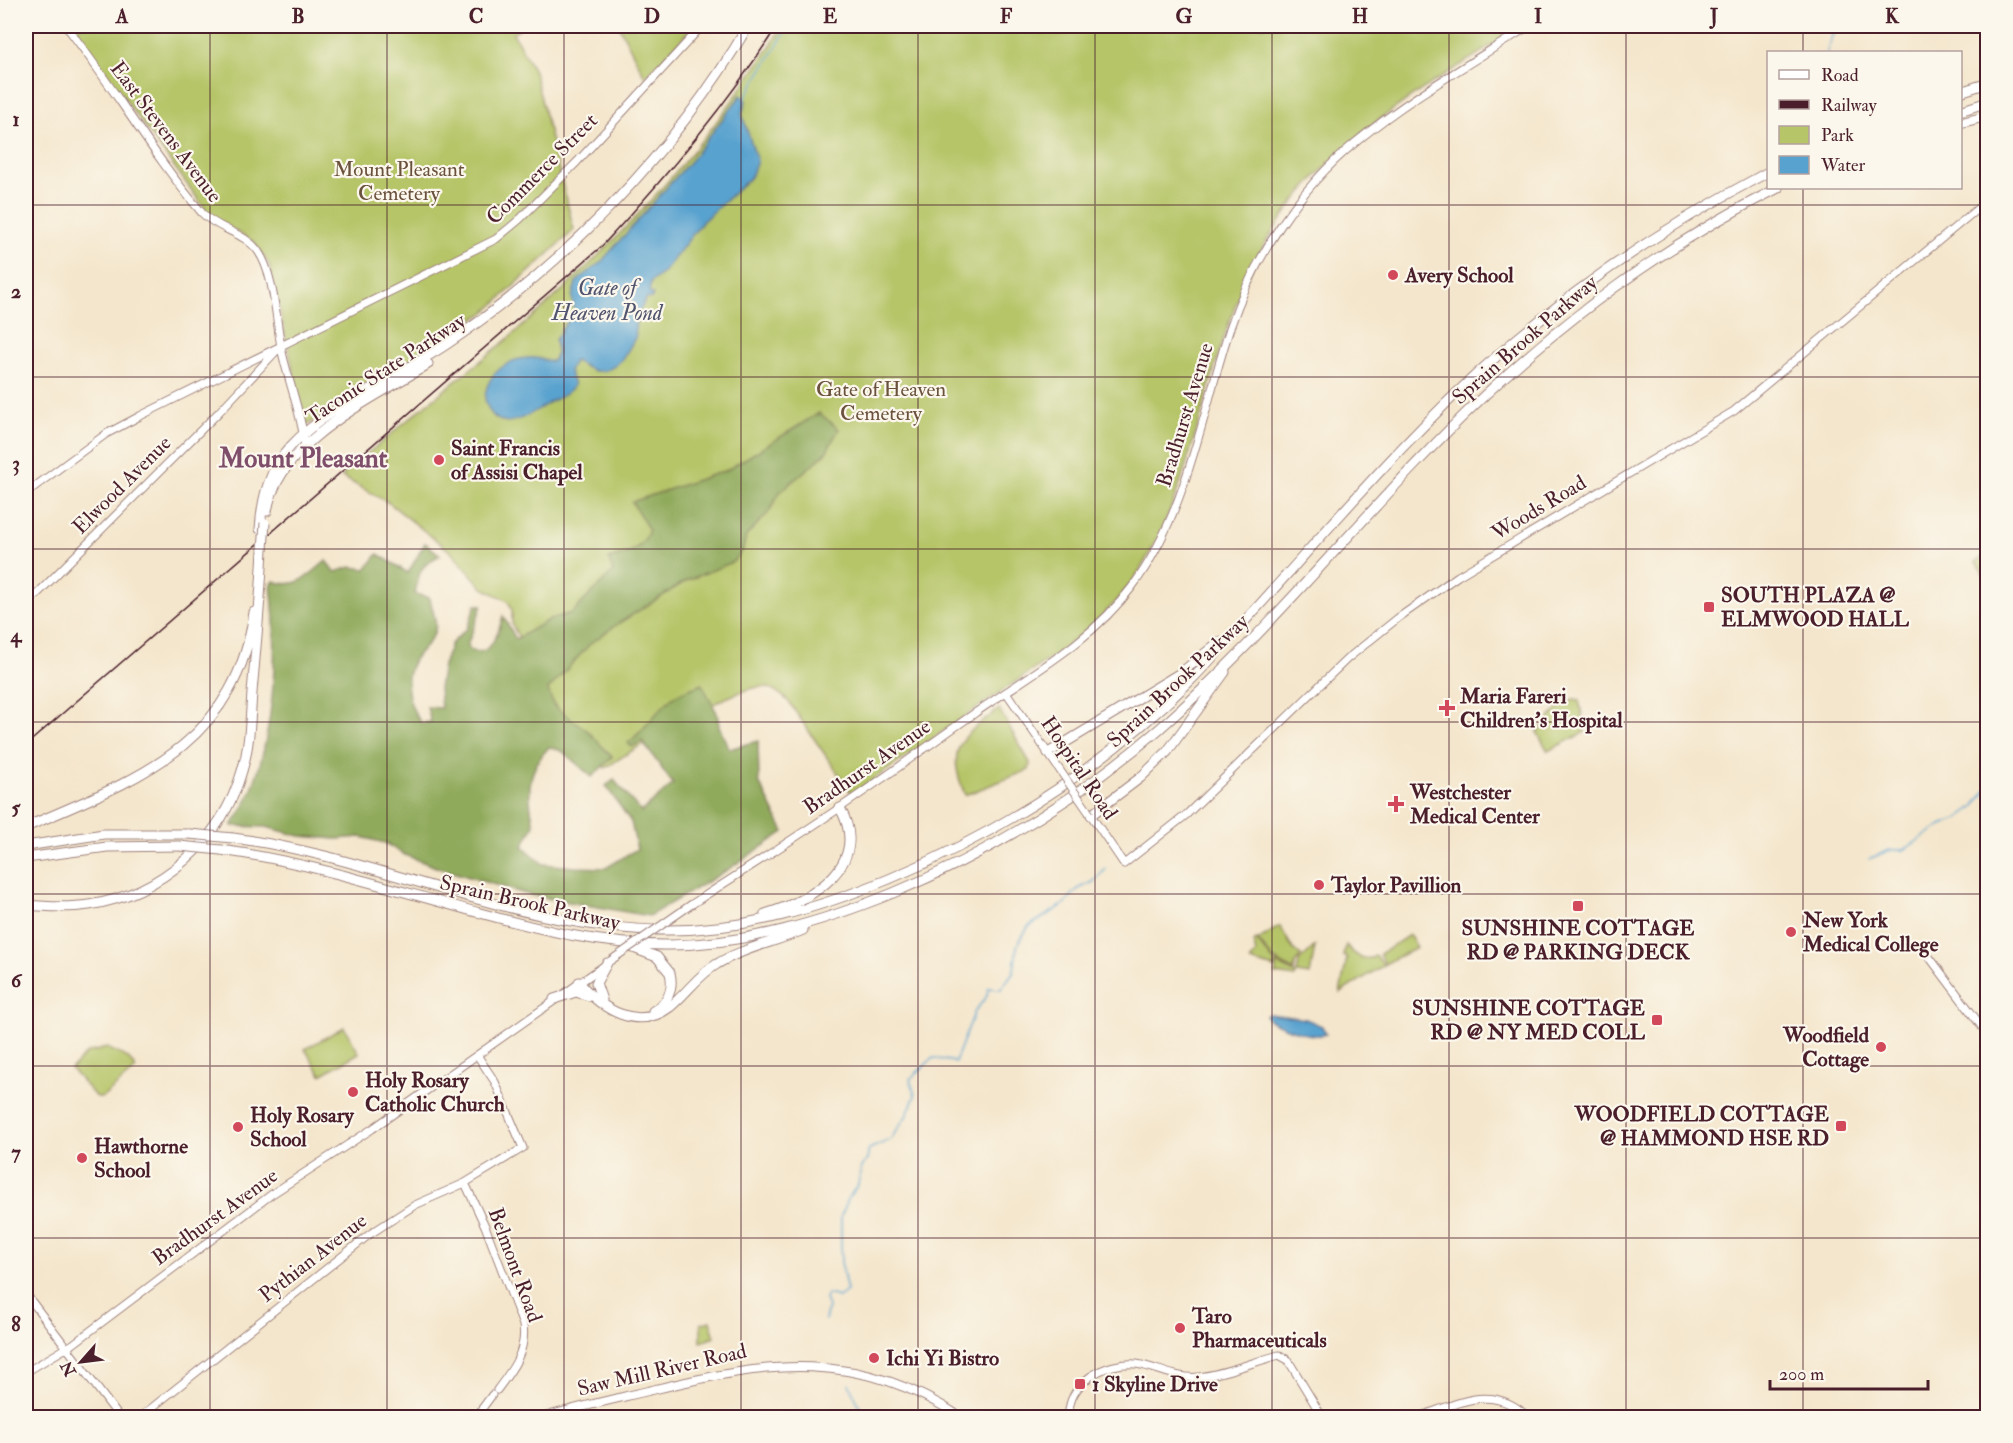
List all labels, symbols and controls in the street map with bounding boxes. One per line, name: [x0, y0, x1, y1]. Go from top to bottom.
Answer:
text: A: [115, 4, 129, 29]
text: B: [291, 4, 305, 29]
text: C: [469, 4, 483, 29]
text: D: [644, 4, 660, 29]
text: E: [823, 4, 838, 29]
text: F: [1000, 4, 1013, 29]
text: G: [1176, 4, 1193, 29]
text: H: [1352, 4, 1368, 29]
text: I: [1534, 4, 1542, 29]
text: J: [1709, 4, 1718, 29]
text: K: [1885, 4, 1900, 29]
legend: [1767, 51, 1962, 189]
street label: East Stevens Avenue: [104, 56, 228, 208]
text: Road: [1821, 64, 1859, 87]
text: Railway: [1821, 94, 1878, 117]
text: 1: [12, 107, 20, 132]
street label: Commerce Street: [481, 107, 604, 230]
text: Park: [1821, 124, 1854, 147]
text: Water: [1820, 154, 1865, 177]
park label: Mount Pleasant Cemetery: [333, 156, 465, 207]
place label: Avery School: [1404, 262, 1514, 289]
marker: Avery School: [1386, 268, 1400, 282]
street label: Sprain Brook Parkway: [1447, 269, 1604, 411]
water label: Gate of Heaven Pond: [551, 274, 664, 327]
text: 2: [11, 279, 21, 304]
street label: Taconic State Parkway: [301, 307, 472, 431]
street label: Bradhurst Avenue: [1150, 339, 1220, 490]
park label: Gate of Heaven Cemetery: [816, 376, 946, 427]
street label: Elwood Avenue: [67, 430, 177, 540]
place label: Saint Francis of Assisi Chapel: [451, 435, 583, 486]
district label: Mount Pleasant: [218, 442, 388, 475]
text: 3: [12, 451, 20, 476]
marker: Saint Francis of Assisi Chapel: [432, 453, 446, 467]
street label: Woods Road: [1486, 469, 1592, 547]
place label: SOUTH PLAZA @ ELMWOOD HALL: [1721, 582, 1910, 633]
marker: SOUTH PLAZA @ ELMWOOD HALL: [1702, 600, 1716, 614]
street label: Sprain Brook Parkway: [1101, 608, 1255, 754]
text: 4: [10, 623, 23, 648]
place label: Maria Fareri Children's Hospital: [1459, 683, 1623, 734]
marker: Maria Fareri Children's Hospital: [1438, 699, 1456, 717]
street label: Hospital Road: [1034, 711, 1124, 826]
street label: Bradhurst Avenue: [798, 713, 936, 821]
place label: Westchester Medical Center: [1409, 779, 1541, 830]
text: 5: [12, 795, 22, 820]
marker: Westchester Medical Center: [1387, 795, 1405, 813]
street label: Sprain Brook Parkway: [437, 869, 623, 937]
place label: Taylor Pavillion: [1330, 872, 1462, 899]
marker: Taylor Pavillion: [1312, 878, 1326, 892]
marker: SUNSHINE COTTAGE RD @ PARKING DECK: [1571, 899, 1585, 913]
place label: New York Medical College: [1802, 907, 1939, 958]
place label: SUNSHINE COTTAGE RD @ PARKING DECK: [1462, 915, 1694, 966]
marker: New York Medical College: [1784, 925, 1798, 939]
text: 6: [11, 968, 23, 993]
place label: SUNSHINE COTTAGE RD @ NY MED COLL: [1412, 995, 1646, 1046]
marker: SUNSHINE COTTAGE RD @ NY MED COLL: [1650, 1013, 1664, 1027]
place label: Woodfield Cottage: [1782, 1022, 1870, 1073]
marker: Woodfield Cottage: [1874, 1040, 1888, 1054]
place label: Holy Rosary Catholic Church: [365, 1067, 505, 1118]
marker: Holy Rosary Catholic Church: [346, 1085, 360, 1099]
place label: WOODFIELD COTTAGE @ HAMMOND HSE RD: [1573, 1101, 1829, 1152]
place label: Holy Rosary School: [250, 1102, 354, 1153]
marker: WOODFIELD COTTAGE @ HAMMOND HSE RD: [1834, 1119, 1848, 1133]
marker: Holy Rosary School: [231, 1120, 245, 1134]
place label: Hawthorne School: [94, 1133, 188, 1184]
text: 7: [11, 1140, 21, 1165]
marker: Hawthorne School: [75, 1151, 89, 1165]
street label: Bradhurst Avenue: [147, 1162, 283, 1272]
street label: Belmont Road: [482, 1204, 548, 1327]
street label: Pythian Avenue: [254, 1207, 373, 1309]
place label: Taro Pharmaceuticals: [1191, 1303, 1327, 1354]
text: 8: [11, 1312, 21, 1337]
marker: Taro Pharmaceuticals: [1173, 1321, 1187, 1335]
north arrow: [51, 1332, 111, 1392]
street label: Saw Mill River Road: [575, 1337, 750, 1403]
place label: Ichi Yi Bistro: [886, 1345, 999, 1372]
marker: Ichi Yi Bistro: [867, 1351, 881, 1365]
scale bar: [1770, 1353, 1928, 1391]
text: N: [56, 1357, 81, 1380]
text: 200 m: [1779, 1363, 1824, 1386]
place label: 1 Skyline Drive: [1092, 1371, 1218, 1398]
marker: 1 Skyline Drive: [1073, 1377, 1087, 1391]

